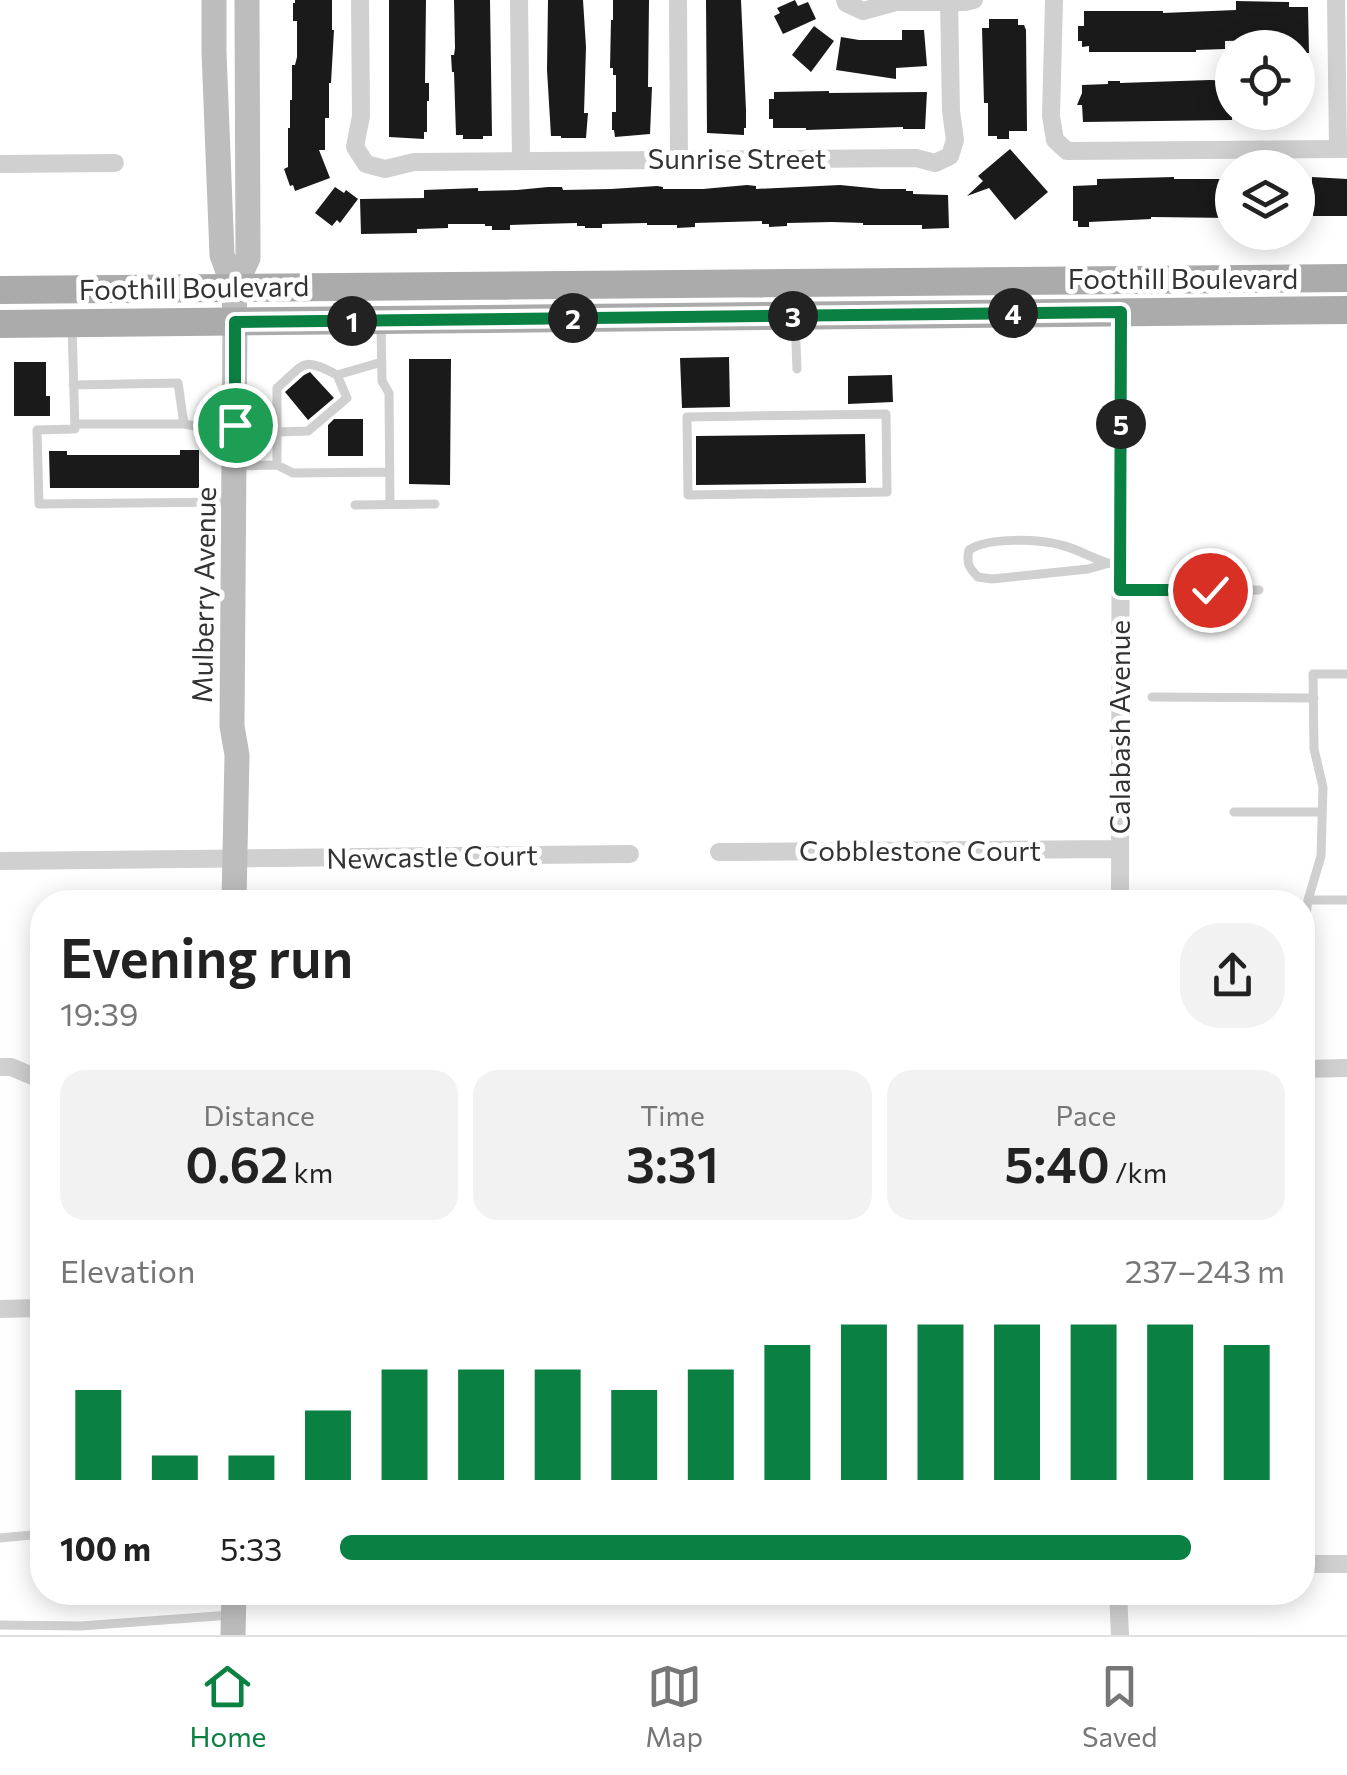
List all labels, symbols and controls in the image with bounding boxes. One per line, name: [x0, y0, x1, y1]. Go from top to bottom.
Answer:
map controls: [1215, 30, 1315, 250]
button: locate: [1215, 30, 1315, 130]
street label: Sunrise Street: [648, 141, 826, 175]
button: layers: [1215, 150, 1315, 250]
street label: Foothill Boulevard: [1068, 261, 1298, 295]
street label: Foothill Boulevard: [78, 268, 310, 306]
pin: 4: [988, 288, 1038, 338]
pin: 3: [768, 291, 818, 341]
pin: 2: [548, 293, 598, 343]
pin: 1: [327, 296, 377, 346]
text: 4: [1004, 296, 1022, 330]
text: 3: [785, 299, 801, 333]
text: 2: [565, 301, 581, 335]
text: 1: [346, 304, 358, 338]
pin: [193, 383, 278, 468]
icon: arrive: [208, 398, 263, 453]
pin: 5: [1096, 399, 1146, 449]
text: 5: [1113, 407, 1129, 441]
street label: Mulberry Avenue: [184, 487, 222, 703]
pin: [1168, 548, 1253, 633]
icon: check: [1183, 563, 1238, 618]
street label: Calabash Avenue: [1102, 620, 1136, 834]
street label: Cobblestone Court: [799, 833, 1041, 867]
street label: Newcastle Court: [326, 837, 538, 875]
text: Evening run: [60, 922, 353, 989]
button: share: [1180, 923, 1285, 1028]
text: 19:39: [60, 993, 138, 1033]
text: Distance: [204, 1098, 315, 1132]
text: Time: [640, 1098, 705, 1132]
text: Pace: [1055, 1098, 1116, 1132]
text: 0.62: [185, 1132, 288, 1193]
text: 3:31: [626, 1132, 719, 1193]
text: 5:40: [1004, 1132, 1110, 1193]
text: km: [288, 1155, 333, 1189]
text: /km: [1110, 1155, 1167, 1189]
text: Elevation: [60, 1250, 195, 1290]
text: 237–243 m: [1125, 1250, 1285, 1290]
text: 100 m: [60, 1528, 151, 1568]
text: 5:33: [220, 1528, 282, 1568]
tab: Home: [189, 1659, 266, 1753]
tab: Map: [645, 1659, 703, 1753]
tab: Saved: [1082, 1659, 1158, 1753]

